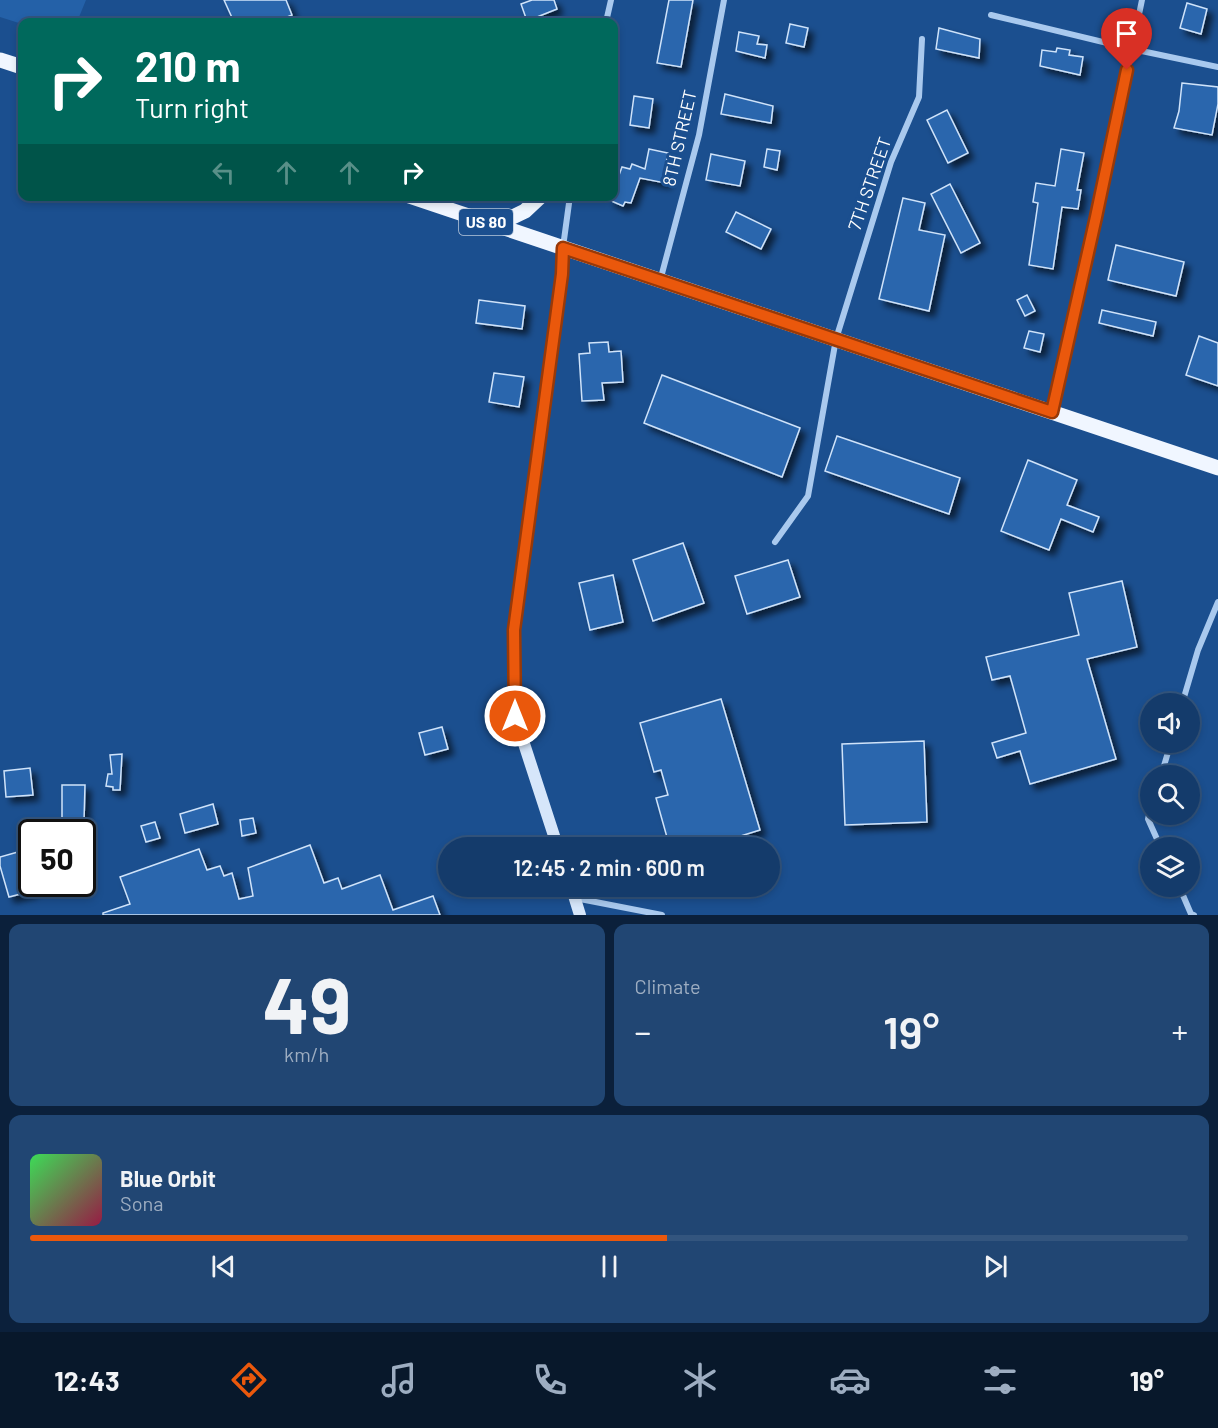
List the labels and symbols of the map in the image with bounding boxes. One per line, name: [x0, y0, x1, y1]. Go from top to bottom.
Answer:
pin: [1101, 8, 1152, 70]
street label: 8TH STREET: [657, 87, 701, 188]
street label: 7TH STREET: [843, 134, 895, 233]
road number: US 80: [459, 209, 513, 235]
position arrow: [483, 684, 547, 748]
speed limit sign: 50: [18, 819, 96, 897]

